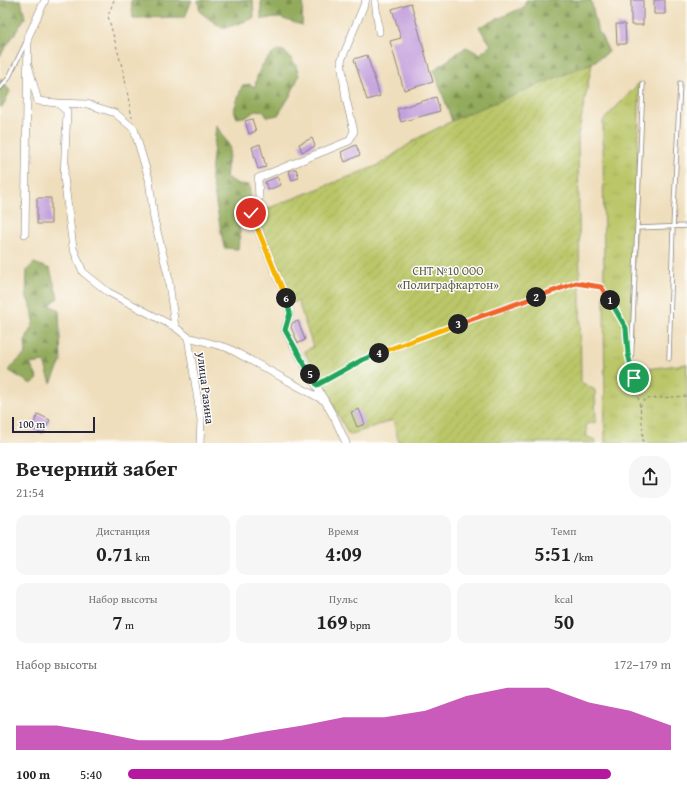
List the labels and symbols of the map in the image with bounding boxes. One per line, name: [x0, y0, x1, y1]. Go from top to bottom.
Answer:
pin: [234, 196, 268, 230]
park label: СНТ №10 ООО «Полиграфкартон»: [397, 262, 499, 293]
pin: 2: [526, 287, 546, 307]
pin: 6: [276, 288, 296, 308]
pin: 1: [600, 290, 620, 310]
pin: 3: [448, 314, 468, 334]
pin: 4: [369, 343, 389, 363]
street label: улица Разина: [193, 350, 219, 425]
pin: [617, 361, 651, 395]
pin: 5: [300, 364, 320, 384]
scale bar: [12, 415, 95, 434]

